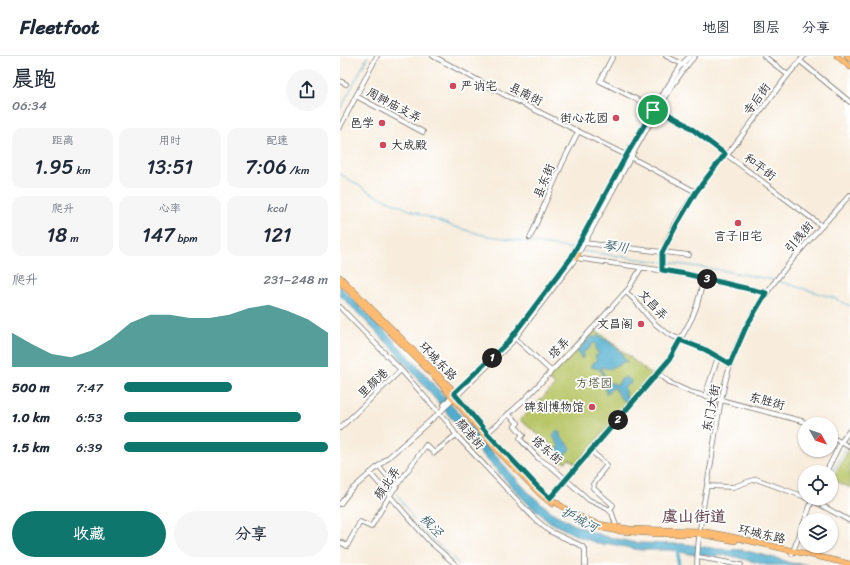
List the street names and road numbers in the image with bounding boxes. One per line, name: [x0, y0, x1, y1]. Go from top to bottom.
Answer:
street label: 县南街: [505, 76, 547, 112]
street label: 寺后街: [737, 78, 777, 120]
street label: 周神庙支弄: [362, 81, 426, 129]
street label: 和平街: [739, 147, 781, 187]
street label: 县东街: [527, 160, 561, 202]
street label: 引线街: [779, 216, 819, 258]
street label: 文昌弄: [633, 284, 673, 326]
street label: 塔弄: [543, 332, 575, 364]
street label: 环城东路: [413, 336, 463, 386]
street label: 里颜港: [352, 363, 394, 403]
street label: 东门大街: [696, 382, 726, 434]
street label: 东胜街: [747, 386, 787, 416]
street label: 颜港街: [450, 413, 490, 455]
street label: 塔东街: [526, 430, 568, 470]
street label: 颜北弄: [368, 462, 406, 504]
street label: 环城东路: [736, 518, 788, 550]

